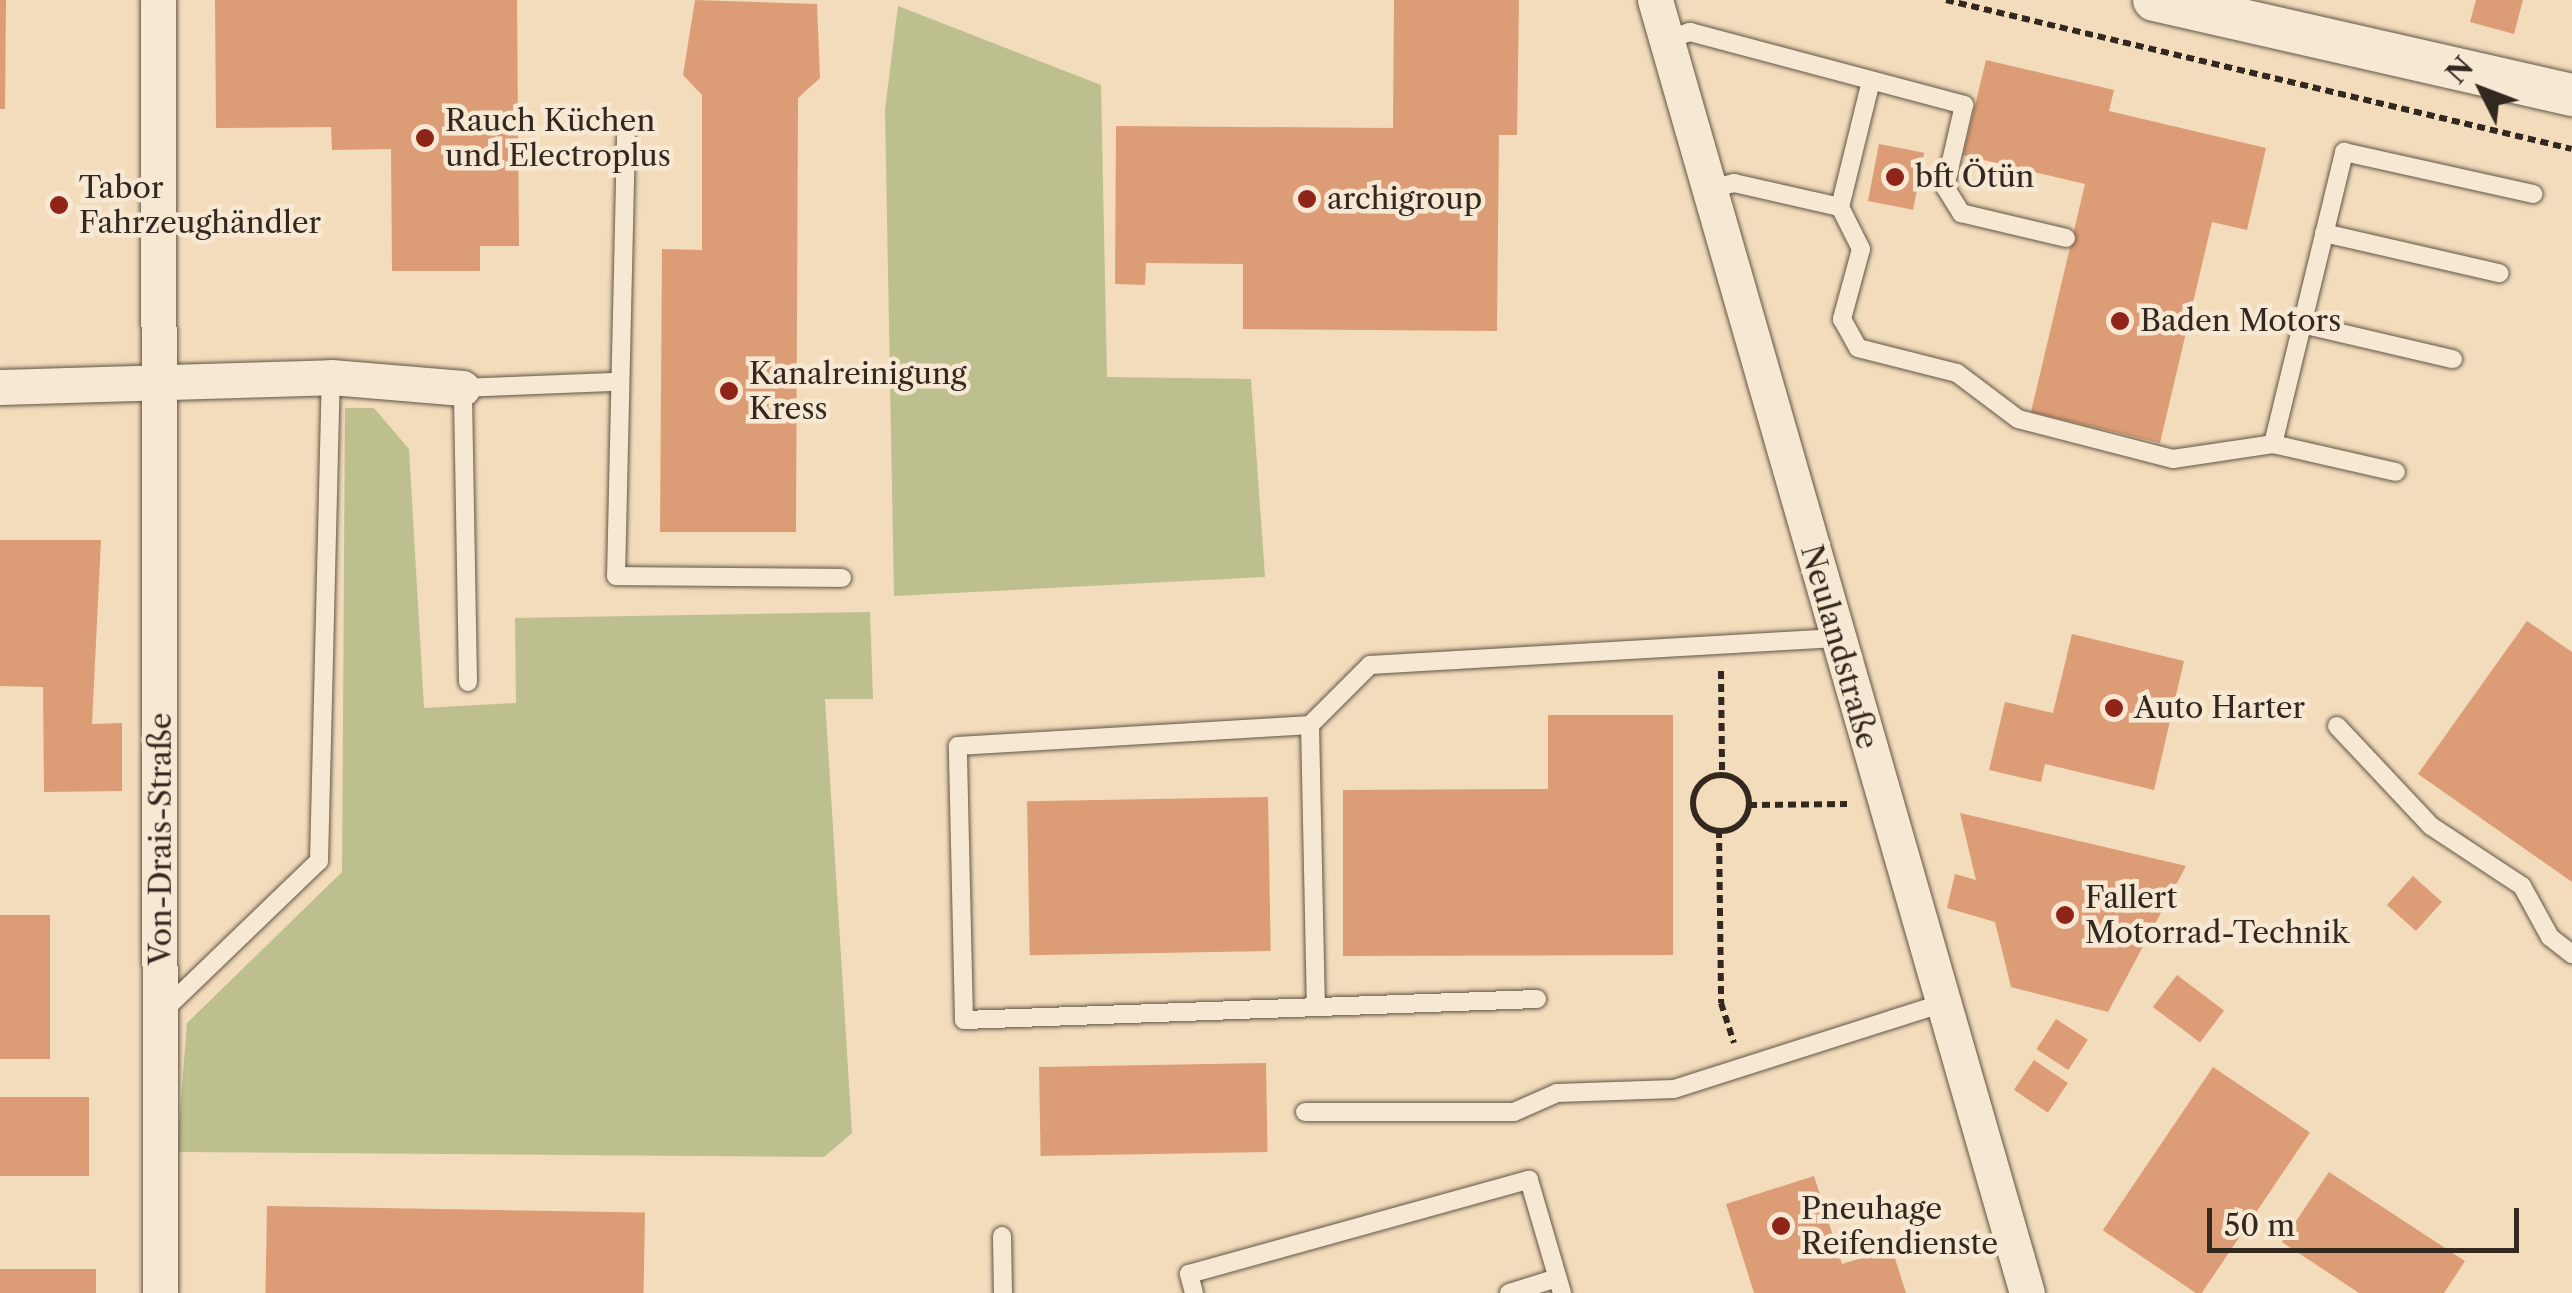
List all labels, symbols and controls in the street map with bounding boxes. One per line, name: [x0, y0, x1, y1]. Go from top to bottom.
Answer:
north arrow: [2432, 40, 2532, 140]
text: N: [2439, 50, 2480, 90]
place label: Rauch Küchen und Electroplus: [445, 103, 671, 174]
marker: Rauch Küchen und Electroplus: [414, 127, 436, 149]
place label: bft Ötün: [1915, 159, 2034, 195]
marker: bft Ötün: [1884, 166, 1906, 188]
place label: Tabor Fahrzeughändler: [79, 170, 321, 240]
place label: archigroup: [1327, 181, 1482, 217]
marker: archigroup: [1296, 188, 1318, 210]
marker: Tabor Fahrzeughändler: [48, 194, 70, 216]
place label: Baden Motors: [2140, 303, 2341, 339]
marker: Baden Motors: [2109, 310, 2131, 332]
place label: Kanalreinigung Kress: [749, 356, 967, 426]
marker: Kanalreinigung Kress: [718, 380, 740, 402]
street label: Neulandstraße: [1793, 541, 1885, 753]
place label: Auto Harter: [2134, 690, 2305, 726]
marker: Auto Harter: [2103, 697, 2125, 719]
street label: Von-Drais-Straße: [143, 713, 179, 965]
place label: Fallert Motorrad-Technik: [2085, 880, 2349, 950]
marker: Fallert Motorrad-Technik: [2054, 904, 2076, 926]
scale bar: [2212, 1188, 2524, 1250]
place label: Pneuhage Reifendienste: [1801, 1191, 1998, 1262]
text: 50 m: [2224, 1207, 2295, 1244]
marker: Pneuhage Reifendienste: [1770, 1215, 1792, 1237]

